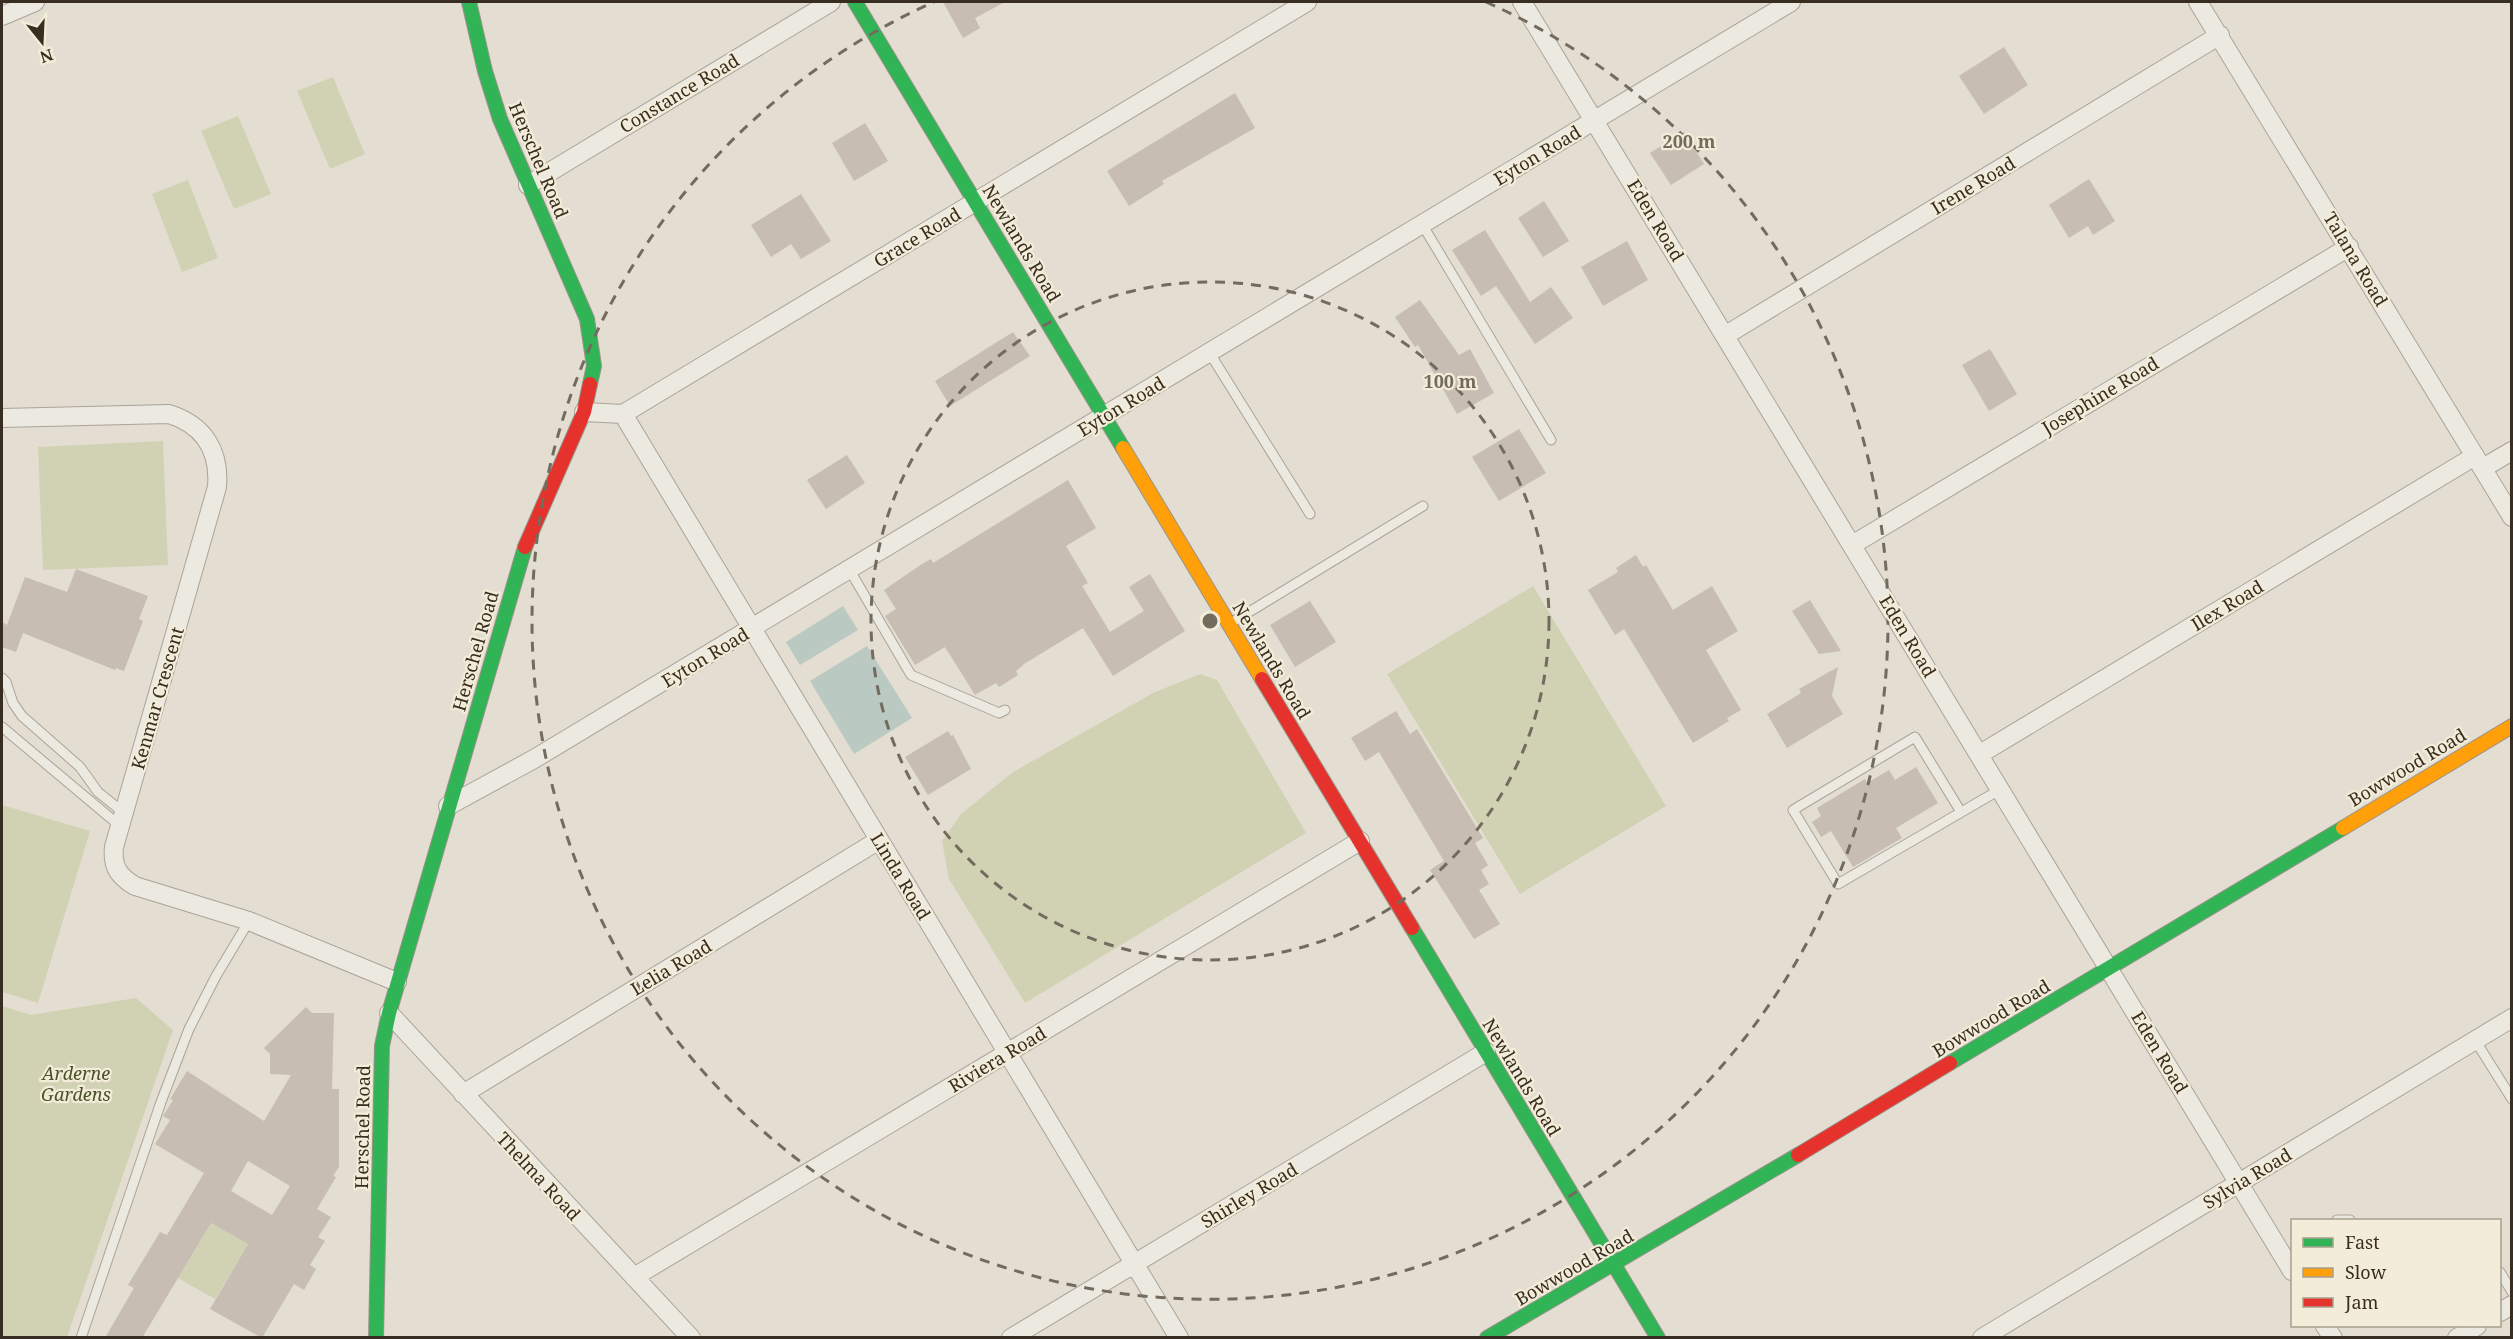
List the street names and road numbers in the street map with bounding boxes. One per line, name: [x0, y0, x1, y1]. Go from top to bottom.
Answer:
street label: Constance Road: [615, 48, 743, 138]
street label: Herschel Road: [504, 98, 574, 222]
street label: Eyton Road: [1489, 120, 1585, 190]
street label: Irene Road: [1927, 151, 2019, 219]
street label: Eden Road: [1622, 175, 1690, 265]
street label: Newlands Road: [977, 180, 1067, 306]
street label: Grace Road: [869, 202, 965, 272]
street label: Talana Road: [2318, 207, 2394, 311]
street label: Josephine Road: [2036, 351, 2163, 440]
street label: Eyton Road: [1073, 371, 1169, 441]
street label: Ilex Road: [2186, 574, 2268, 636]
street label: Herschel Road: [446, 588, 504, 714]
street label: Eden Road: [1874, 591, 1942, 681]
street label: Newlands Road: [1227, 597, 1317, 723]
street label: Eyton Road: [657, 622, 753, 692]
street label: Kenmar Crescent: [125, 624, 189, 772]
street label: Bowwood Road: [2344, 722, 2470, 812]
street label: Linda Road: [866, 828, 936, 924]
street label: Lelia Road: [626, 933, 716, 1001]
street label: Bowwood Road: [1928, 973, 2054, 1063]
street label: Eden Road: [2126, 1007, 2194, 1097]
street label: Newlands Road: [1477, 1014, 1567, 1140]
street label: Riviera Road: [944, 1020, 1050, 1098]
street label: Herschel Road: [349, 1065, 375, 1189]
street label: Thelma Road: [492, 1127, 586, 1225]
street label: Sylvia Road: [2198, 1142, 2296, 1214]
street label: Shirley Road: [1196, 1157, 1302, 1233]
street label: Bowwood Road: [1510, 1223, 1638, 1311]

